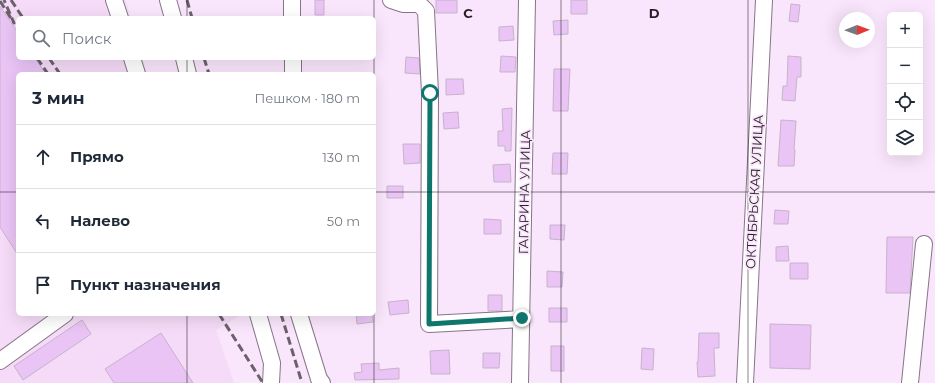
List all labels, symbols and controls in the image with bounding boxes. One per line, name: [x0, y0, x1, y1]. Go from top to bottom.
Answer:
text: C: [463, 5, 473, 21]
text: D: [649, 5, 660, 21]
north arrow: [839, 12, 875, 48]
map controls: [887, 12, 923, 156]
button: +: [887, 12, 923, 48]
search box: [16, 16, 376, 60]
icon: search: [30, 27, 52, 49]
text: Поиск: [62, 29, 111, 48]
button: −: [887, 48, 923, 84]
route start: [421, 84, 439, 102]
button: locate: [887, 84, 923, 120]
text: 3 мин: [32, 88, 85, 108]
text: Пешком · 180 m: [254, 90, 360, 106]
street label: ОКТЯБРЬСКАЯ УЛИЦА: [742, 114, 766, 270]
button: layers: [887, 120, 923, 156]
street label: ГАГАРИНА УЛИЦА: [515, 129, 533, 254]
icon: ahead: [32, 146, 54, 168]
text: Прямо: [70, 147, 124, 166]
text: 130 m: [322, 149, 360, 165]
icon: left: [32, 210, 54, 232]
text: Налево: [70, 211, 130, 230]
text: 50 m: [327, 213, 360, 229]
icon: arrive: [32, 274, 54, 296]
text: Пункт назначения: [70, 275, 221, 294]
route end: [513, 309, 531, 327]

